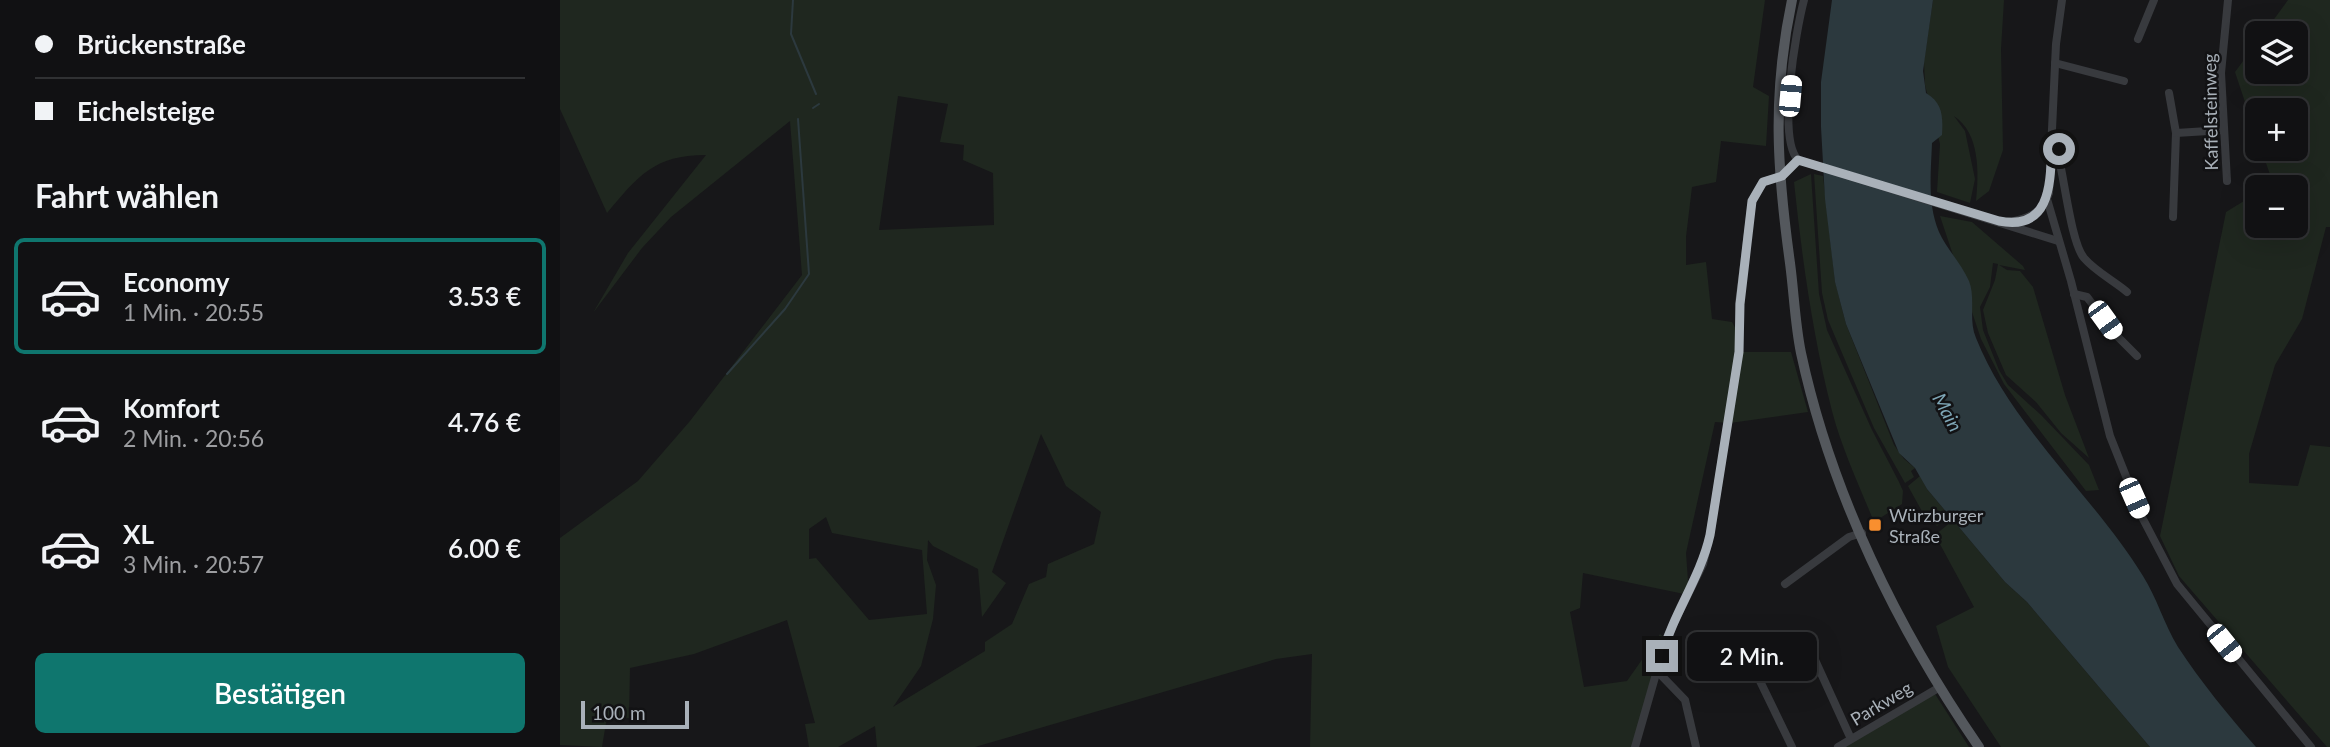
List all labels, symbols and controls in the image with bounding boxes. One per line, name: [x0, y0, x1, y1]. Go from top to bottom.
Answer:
map controls: [2245, 21, 2308, 238]
button: layers: [2245, 21, 2308, 84]
text: Brückenstraße: [77, 28, 246, 60]
street label: Kaffelsteinweg: [2198, 53, 2222, 171]
car: [1778, 74, 1803, 118]
text: Eichelsteige: [77, 95, 215, 127]
button: +: [2245, 98, 2308, 161]
route start: [2043, 133, 2075, 165]
button: −: [2245, 175, 2308, 238]
text: Fahrt wählen: [35, 176, 219, 215]
icon: car: [39, 265, 102, 328]
text: Economy: [123, 266, 229, 298]
text: 3.53 €: [448, 280, 521, 312]
car: [2085, 297, 2126, 343]
text: 1 Min. · 20:55: [123, 298, 264, 326]
water label: Main: [1928, 389, 1968, 435]
icon: car: [39, 391, 102, 454]
text: Komfort: [123, 392, 220, 424]
text: 4.76 €: [448, 406, 521, 438]
text: 2 Min. · 20:56: [123, 424, 264, 452]
car: [2116, 475, 2153, 521]
place label: Würzburger Straße: [1889, 504, 1984, 547]
icon: car: [39, 517, 102, 580]
marker: Würzburger Straße: [1867, 517, 1883, 533]
text: XL: [123, 518, 154, 550]
text: 6.00 €: [448, 532, 521, 564]
text: 3 Min. · 20:57: [123, 550, 264, 578]
car: [2203, 620, 2246, 666]
callout: 2 Min.: [1686, 632, 1816, 680]
route end: [1646, 640, 1678, 672]
text: 2 Min.: [1720, 642, 1784, 670]
button: Bestätigen: [35, 653, 525, 733]
street label: Parkweg: [1846, 676, 1916, 730]
scale bar: [581, 698, 690, 730]
text: 100 m: [592, 701, 646, 724]

